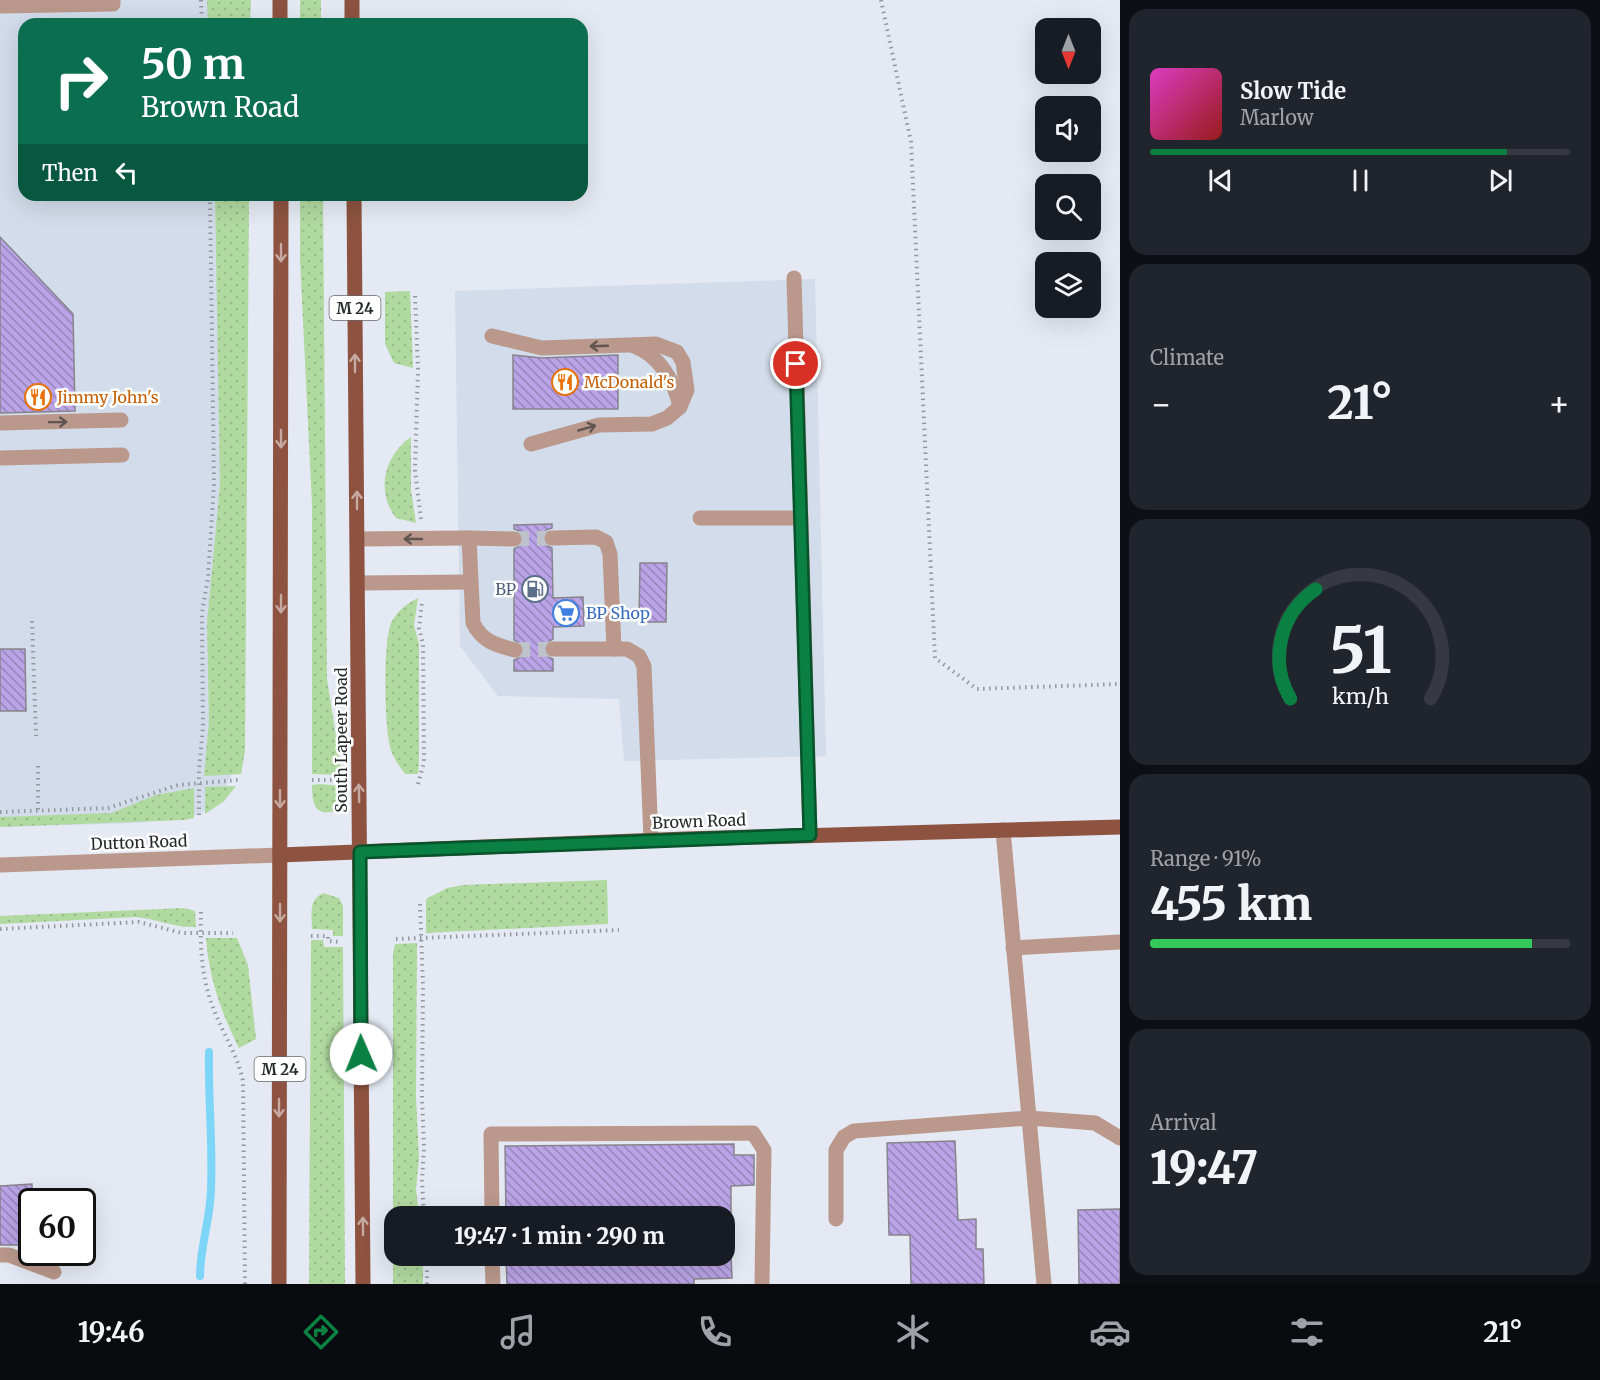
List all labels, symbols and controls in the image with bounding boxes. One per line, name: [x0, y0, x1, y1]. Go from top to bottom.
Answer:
north arrow: [1035, 18, 1101, 84]
map controls: [1035, 18, 1101, 318]
text: 50 m: [141, 38, 245, 90]
icon: right: [42, 42, 120, 120]
text: Slow Tide: [1240, 77, 1346, 105]
text: Brown Road: [141, 90, 299, 124]
button: sound: [1035, 96, 1101, 162]
text: Marlow: [1240, 105, 1314, 130]
icon: left: [110, 156, 143, 189]
text: Then: [42, 159, 98, 187]
icon: previous: [1204, 164, 1237, 197]
icon: pause: [1344, 164, 1377, 197]
icon: next: [1484, 164, 1517, 197]
button: search: [1035, 174, 1101, 240]
one-way arrow: [275, 243, 287, 263]
button: layers: [1035, 252, 1101, 318]
road number: M 24: [330, 296, 380, 320]
pin: [770, 338, 821, 389]
one-way arrow: [589, 340, 609, 351]
text: Climate: [1150, 345, 1224, 370]
icon: arrive: [779, 347, 812, 380]
one-way arrow: [349, 354, 361, 374]
restaurant icon: McDonald's: [550, 367, 580, 397]
place label: McDonald's: [584, 372, 674, 392]
text: 21°: [1327, 375, 1393, 431]
restaurant icon: Jimmy John's: [23, 382, 53, 412]
text: −: [1150, 384, 1172, 425]
text: +: [1548, 384, 1570, 425]
place label: Jimmy John's: [56, 387, 159, 407]
one-way arrow: [48, 416, 68, 427]
one-way arrow: [577, 422, 596, 433]
one-way arrow: [275, 429, 287, 449]
one-way arrow: [351, 490, 363, 510]
one-way arrow: [404, 533, 424, 545]
fuel station icon: BP: [520, 574, 550, 604]
place label: BP: [495, 579, 516, 599]
one-way arrow: [275, 594, 287, 614]
supermarket icon: BP Shop: [551, 598, 581, 628]
place label: BP Shop: [586, 603, 650, 623]
text: 51: [1329, 612, 1391, 690]
street label: South Lapeer Road: [331, 667, 351, 813]
text: km/h: [1332, 683, 1388, 710]
one-way arrow: [354, 784, 365, 804]
one-way arrow: [274, 789, 286, 809]
street label: Brown Road: [652, 809, 747, 833]
street label: Dutton Road: [90, 830, 188, 854]
text: Range · 91%: [1150, 846, 1262, 871]
text: 455 km: [1150, 876, 1312, 932]
one-way arrow: [274, 903, 286, 923]
position arrow: [329, 1022, 393, 1086]
road number: M 24: [254, 1057, 306, 1081]
one-way arrow: [273, 1098, 285, 1118]
text: Arrival: [1150, 1110, 1217, 1135]
text: 19:47: [1150, 1140, 1258, 1196]
speed limit sign: 60: [18, 1188, 96, 1266]
one-way arrow: [357, 1216, 369, 1236]
text: 19:47 · 1 min · 290 m: [454, 1222, 665, 1250]
icon: directions: [300, 1311, 342, 1353]
icon: music: [497, 1311, 539, 1353]
icon: phone: [694, 1311, 736, 1353]
icon: climate: [892, 1311, 934, 1353]
icon: car: [1089, 1311, 1131, 1353]
icon: filters: [1286, 1311, 1328, 1353]
text: 19:46: [78, 1315, 145, 1349]
text: 21°: [1483, 1315, 1522, 1349]

